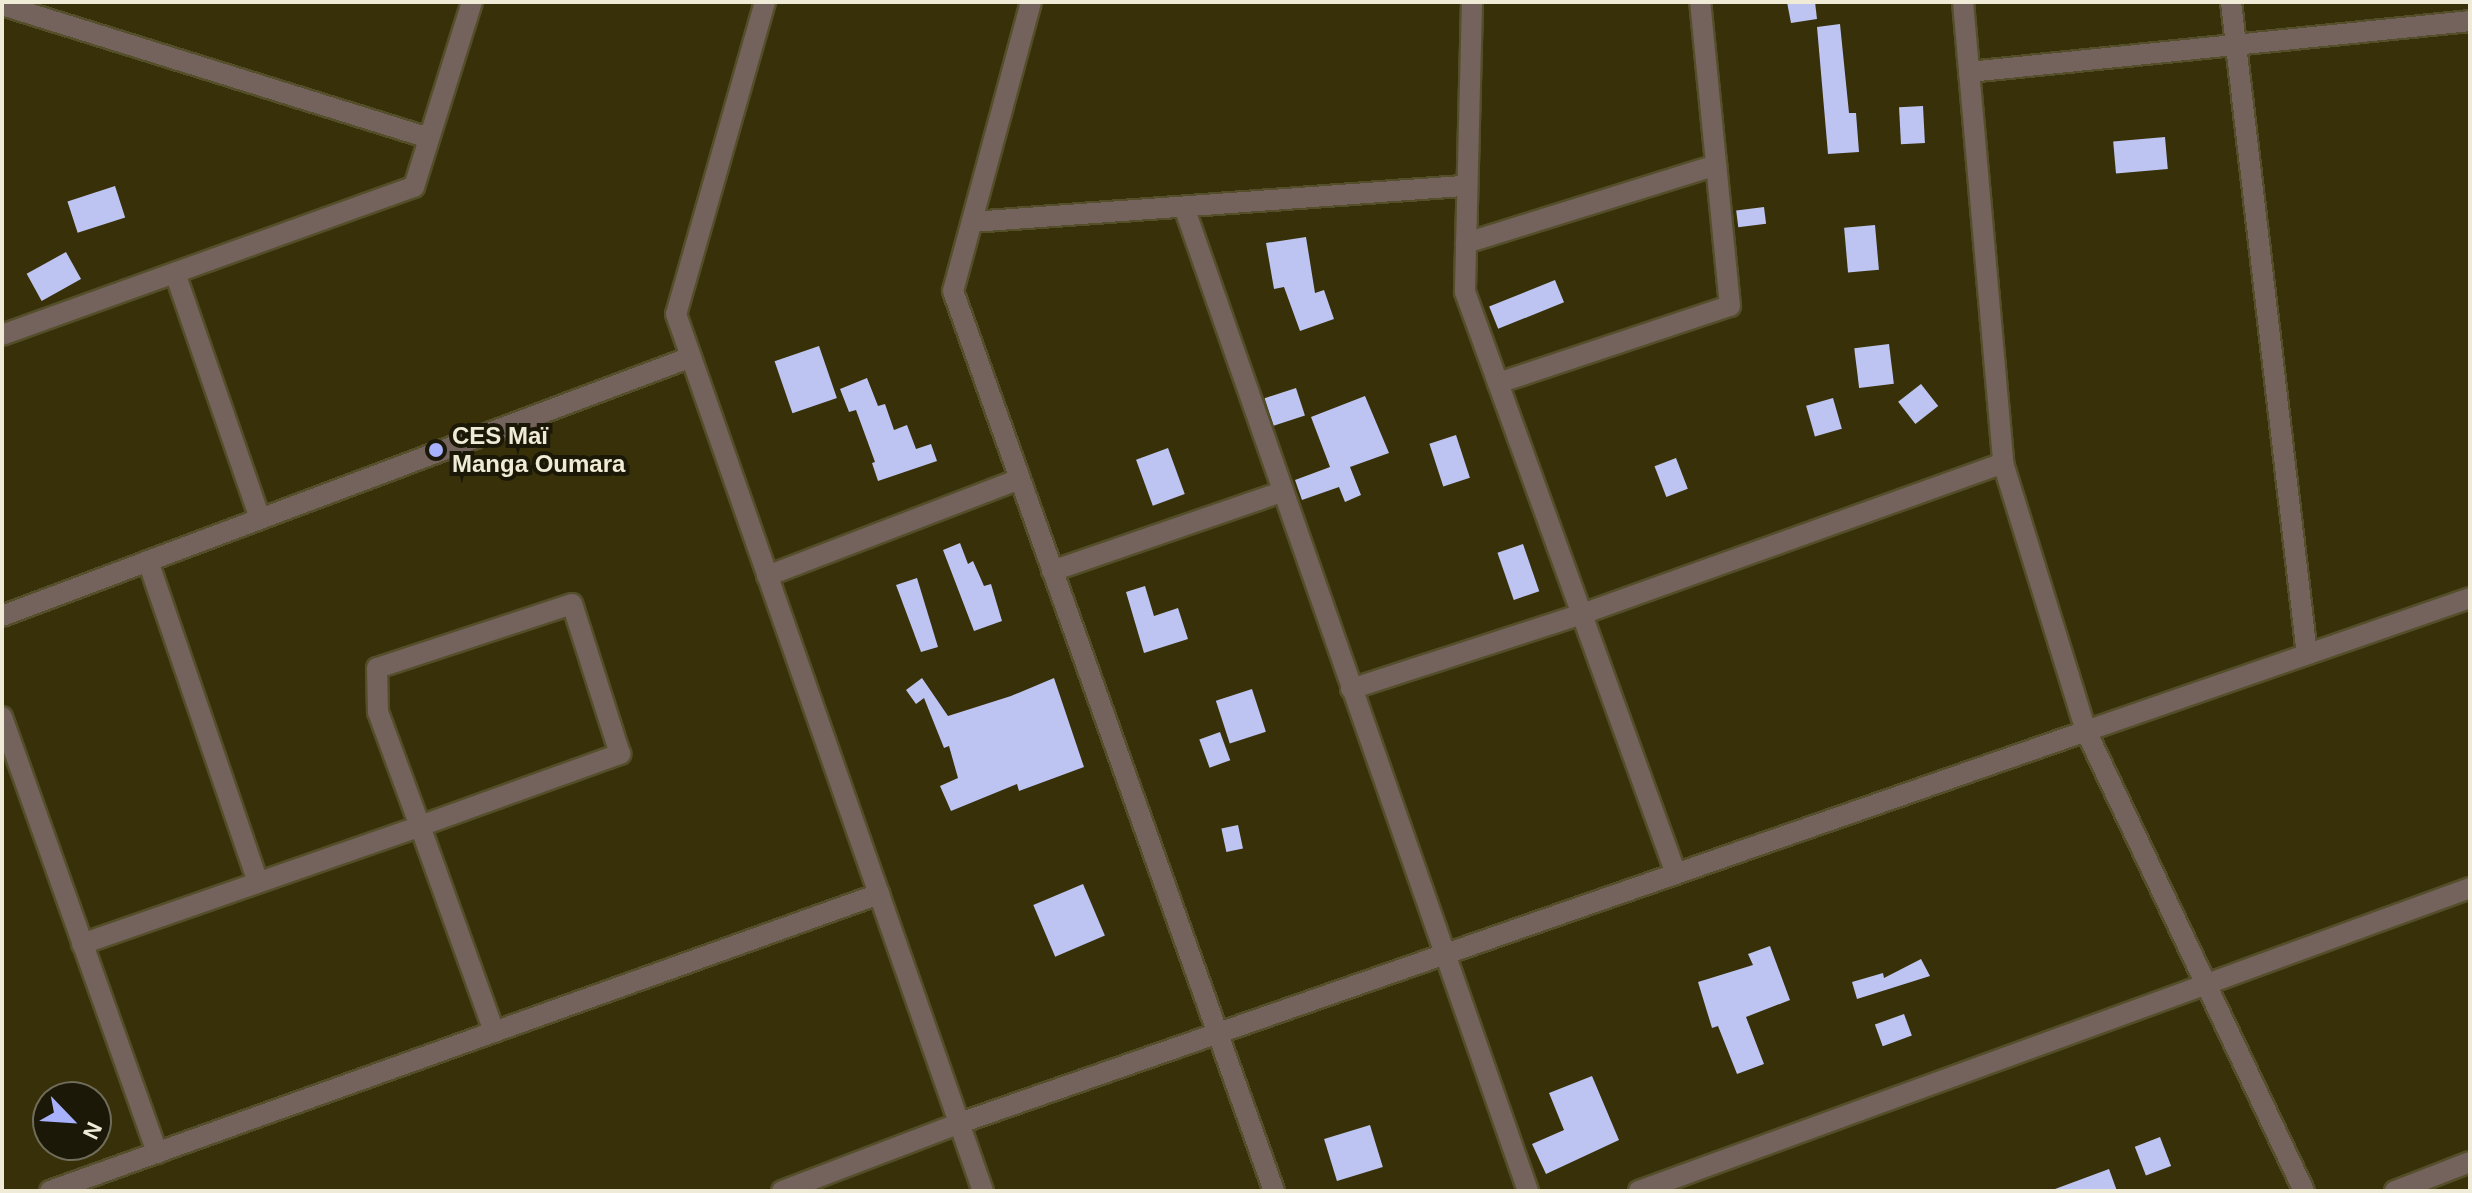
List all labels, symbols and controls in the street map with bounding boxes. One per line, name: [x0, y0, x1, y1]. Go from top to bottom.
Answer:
place label: CES Maï Manga Oumara: [452, 422, 625, 478]
marker: CES Maï Manga Oumara: [427, 441, 445, 459]
north arrow: [32, 1081, 112, 1161]
text: N: [78, 1118, 107, 1143]

